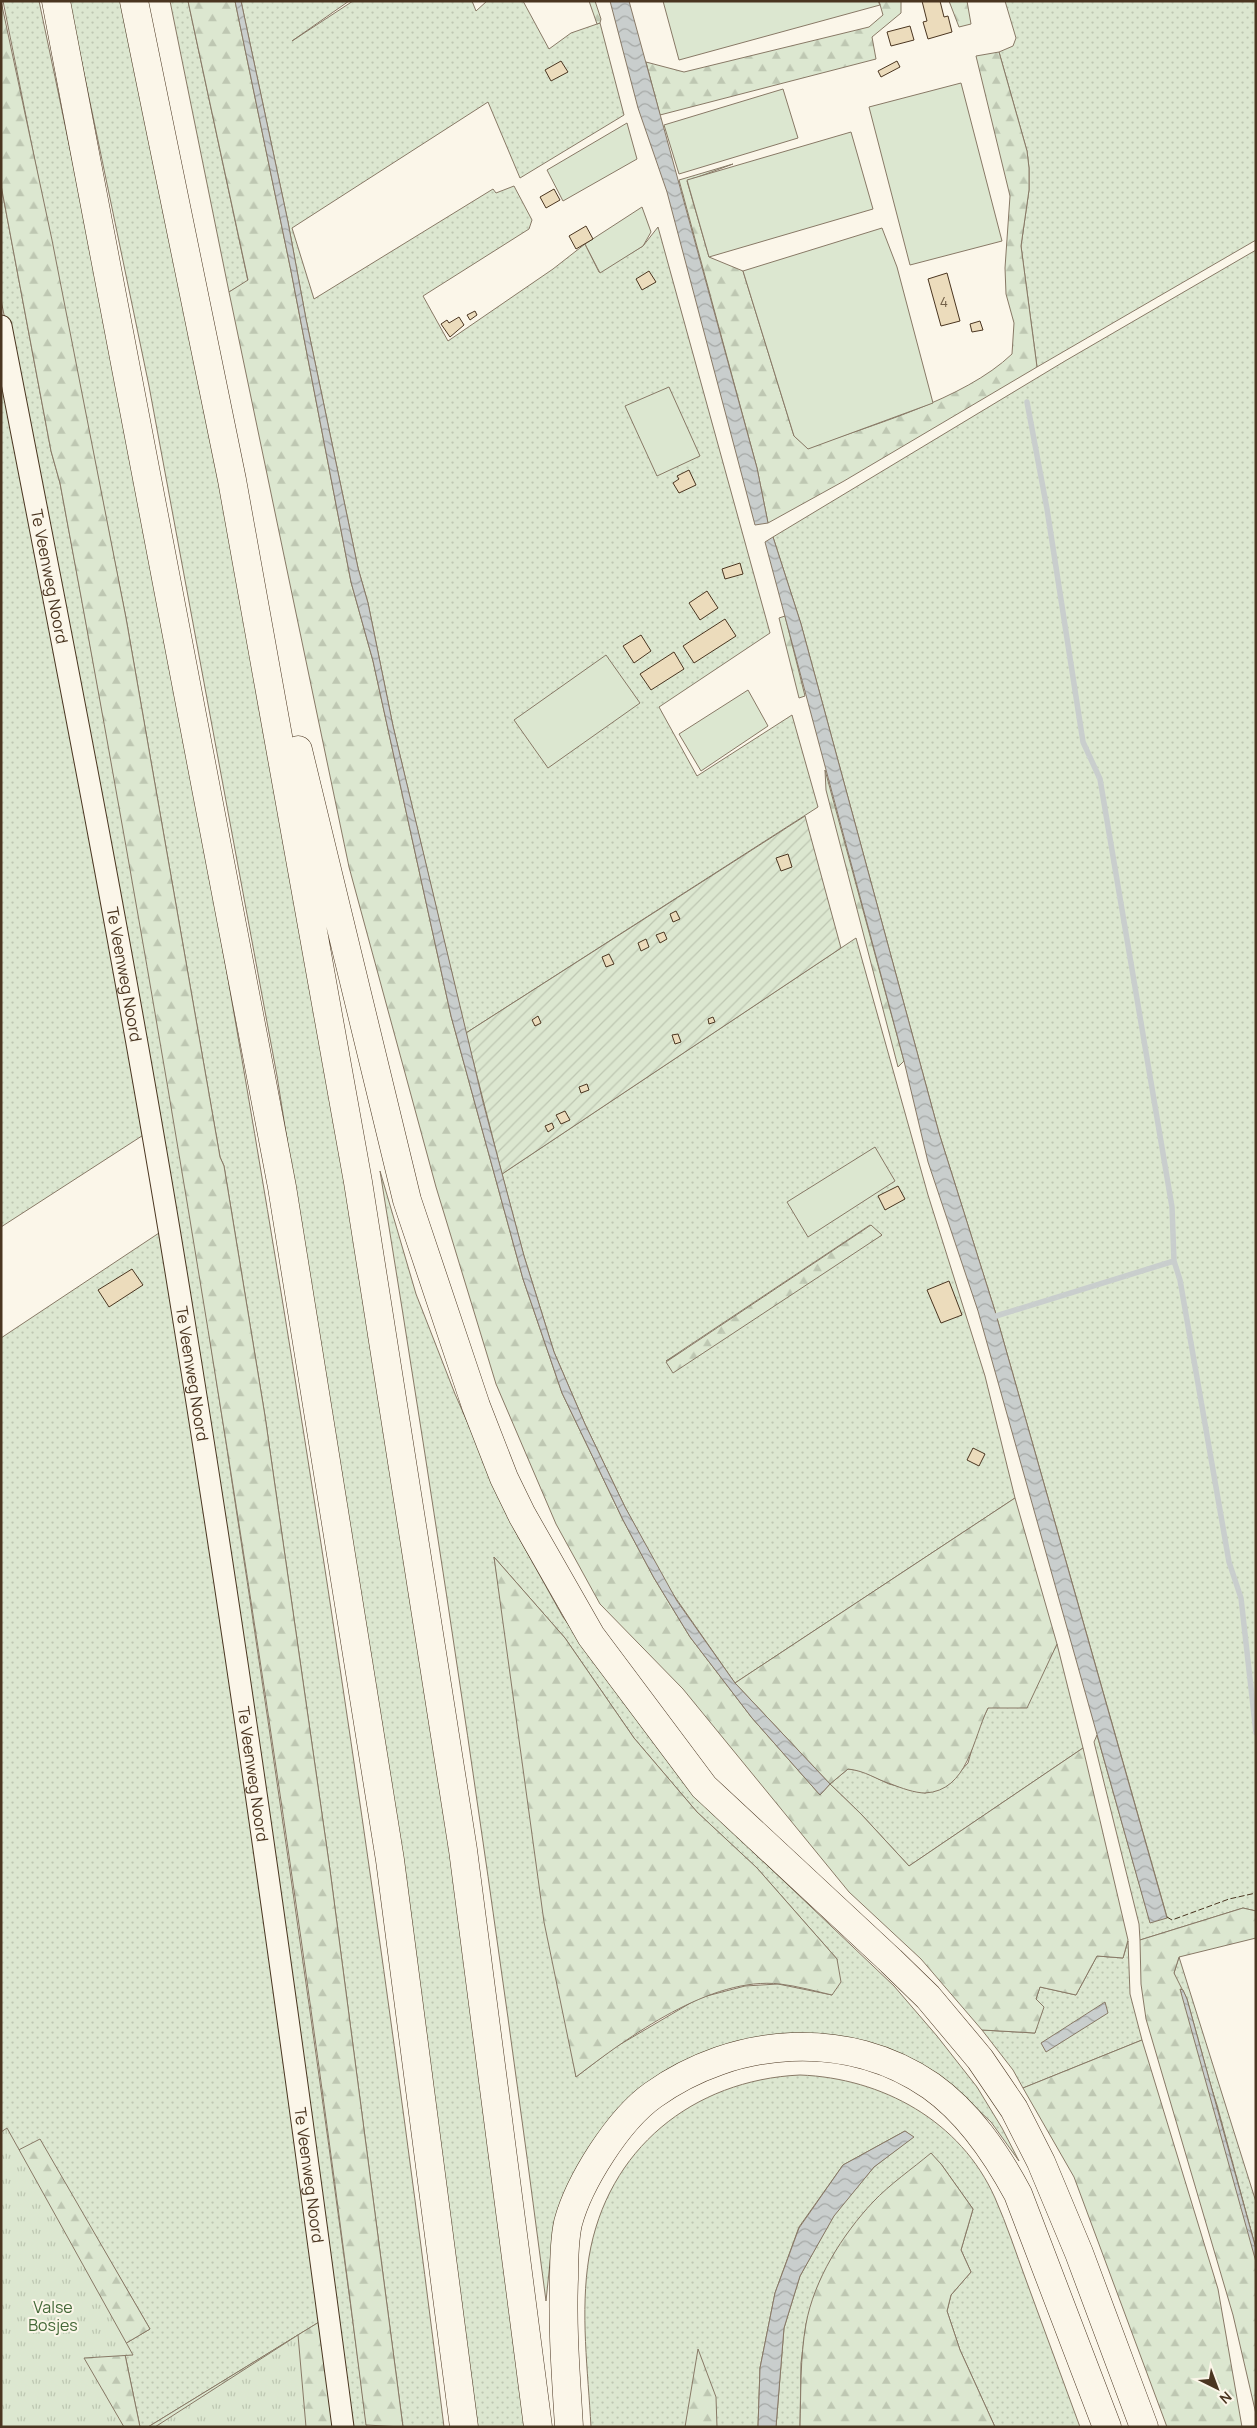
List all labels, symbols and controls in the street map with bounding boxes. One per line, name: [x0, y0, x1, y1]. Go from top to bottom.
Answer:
house number: 4: [940, 292, 948, 311]
street label: Te Veenweg Noord: [26, 507, 73, 645]
street label: Te Veenweg Noord: [102, 905, 148, 1043]
street label: Te Veenweg Noord: [171, 1304, 214, 1443]
street label: Te Veenweg Noord: [232, 1705, 274, 1843]
street label: Te Veenweg Noord: [289, 2106, 329, 2244]
park label: Valse Bosjes: [28, 2296, 78, 2336]
north arrow: [1192, 2363, 1242, 2413]
text: N: [1216, 2388, 1236, 2408]

